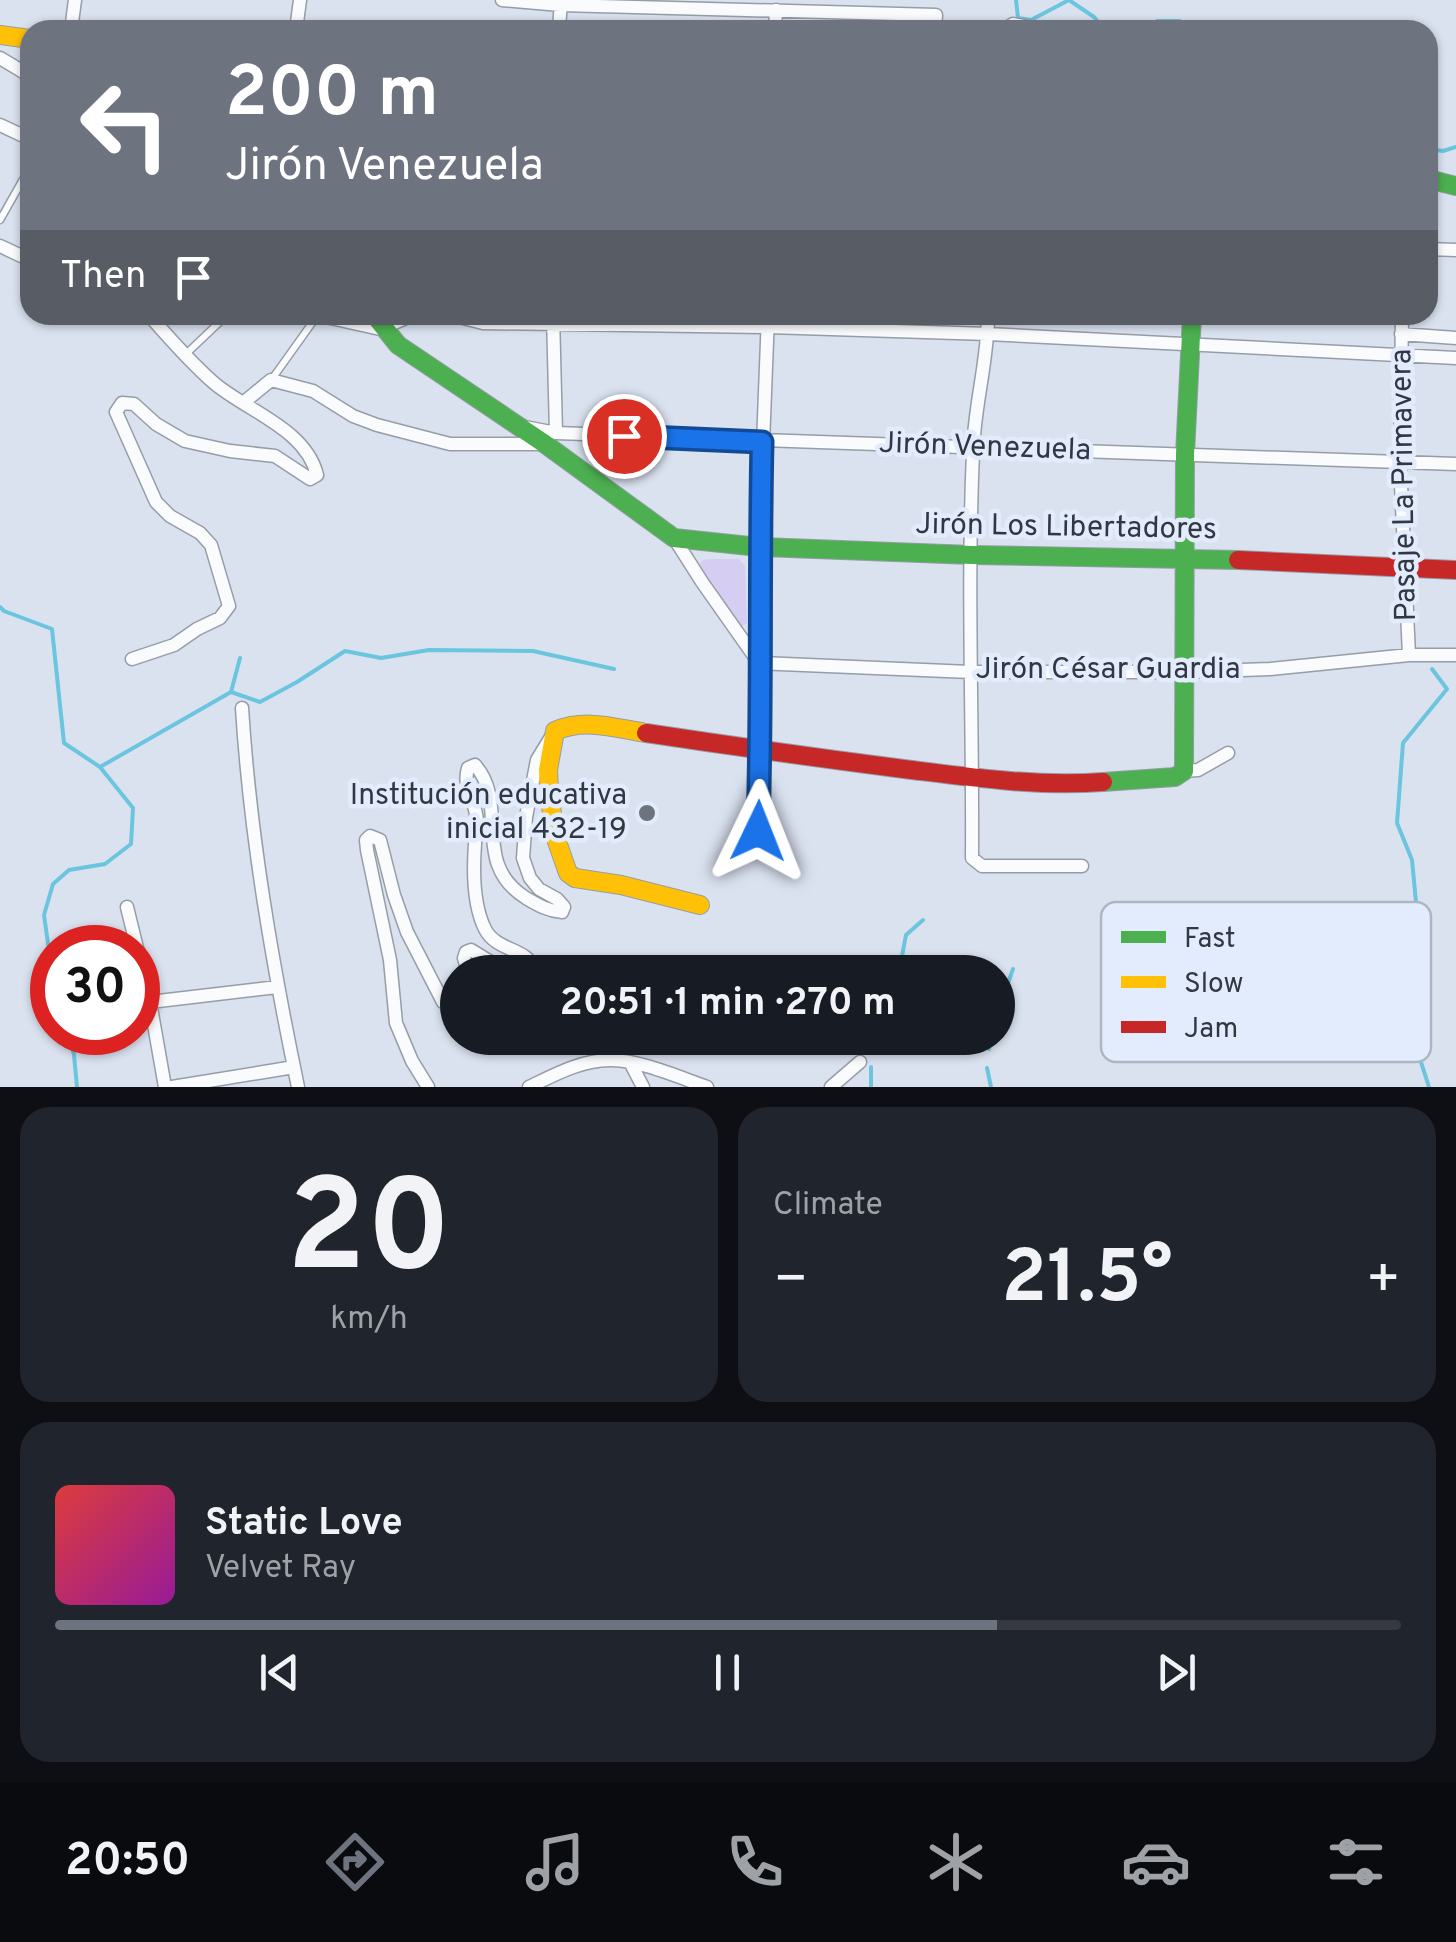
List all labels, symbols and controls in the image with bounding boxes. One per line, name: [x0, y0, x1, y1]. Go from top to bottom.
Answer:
text: 200 m: [225, 52, 439, 141]
icon: left: [60, 60, 190, 190]
text: Jirón Venezuela: [225, 139, 544, 196]
icon: arrive: [166, 250, 221, 305]
text: Then: [60, 253, 146, 302]
street label: Pasaje La Primavera: [1384, 348, 1426, 622]
pin: [582, 394, 667, 479]
icon: arrive: [597, 409, 652, 464]
street label: Jirón Venezuela: [878, 426, 1092, 470]
street label: Jirón Los Libertadores: [915, 507, 1217, 549]
street label: Jirón César Guardia: [975, 652, 1241, 689]
place label: Institución educativa inicial 432-19: [350, 778, 627, 849]
position arrow: [706, 779, 810, 883]
marker: Institución educativa inicial 432-19: [636, 802, 658, 824]
legend: [1101, 902, 1431, 1062]
text: Fast: [1184, 922, 1236, 958]
speed limit sign: 30: [30, 925, 160, 1055]
text: Slow: [1184, 967, 1243, 1003]
text: 20:51 · 1 min · 270 m: [559, 980, 896, 1029]
text: Jam: [1184, 1012, 1238, 1048]
text: 20: [287, 1152, 451, 1317]
text: Climate: [773, 1186, 883, 1226]
text: 21.5°: [1001, 1234, 1173, 1329]
text: −: [773, 1247, 808, 1317]
text: +: [1366, 1247, 1401, 1317]
text: km/h: [330, 1300, 408, 1340]
text: Static Love: [205, 1500, 403, 1549]
text: Velvet Ray: [205, 1549, 356, 1589]
icon: previous: [252, 1645, 307, 1700]
icon: pause: [700, 1645, 755, 1700]
icon: next: [1149, 1645, 1204, 1700]
icon: directions: [320, 1827, 390, 1897]
icon: music: [520, 1827, 590, 1897]
icon: phone: [720, 1827, 790, 1897]
icon: climate: [921, 1827, 991, 1897]
icon: car: [1121, 1827, 1191, 1897]
icon: filters: [1321, 1827, 1391, 1897]
text: 20:50: [65, 1834, 190, 1891]

